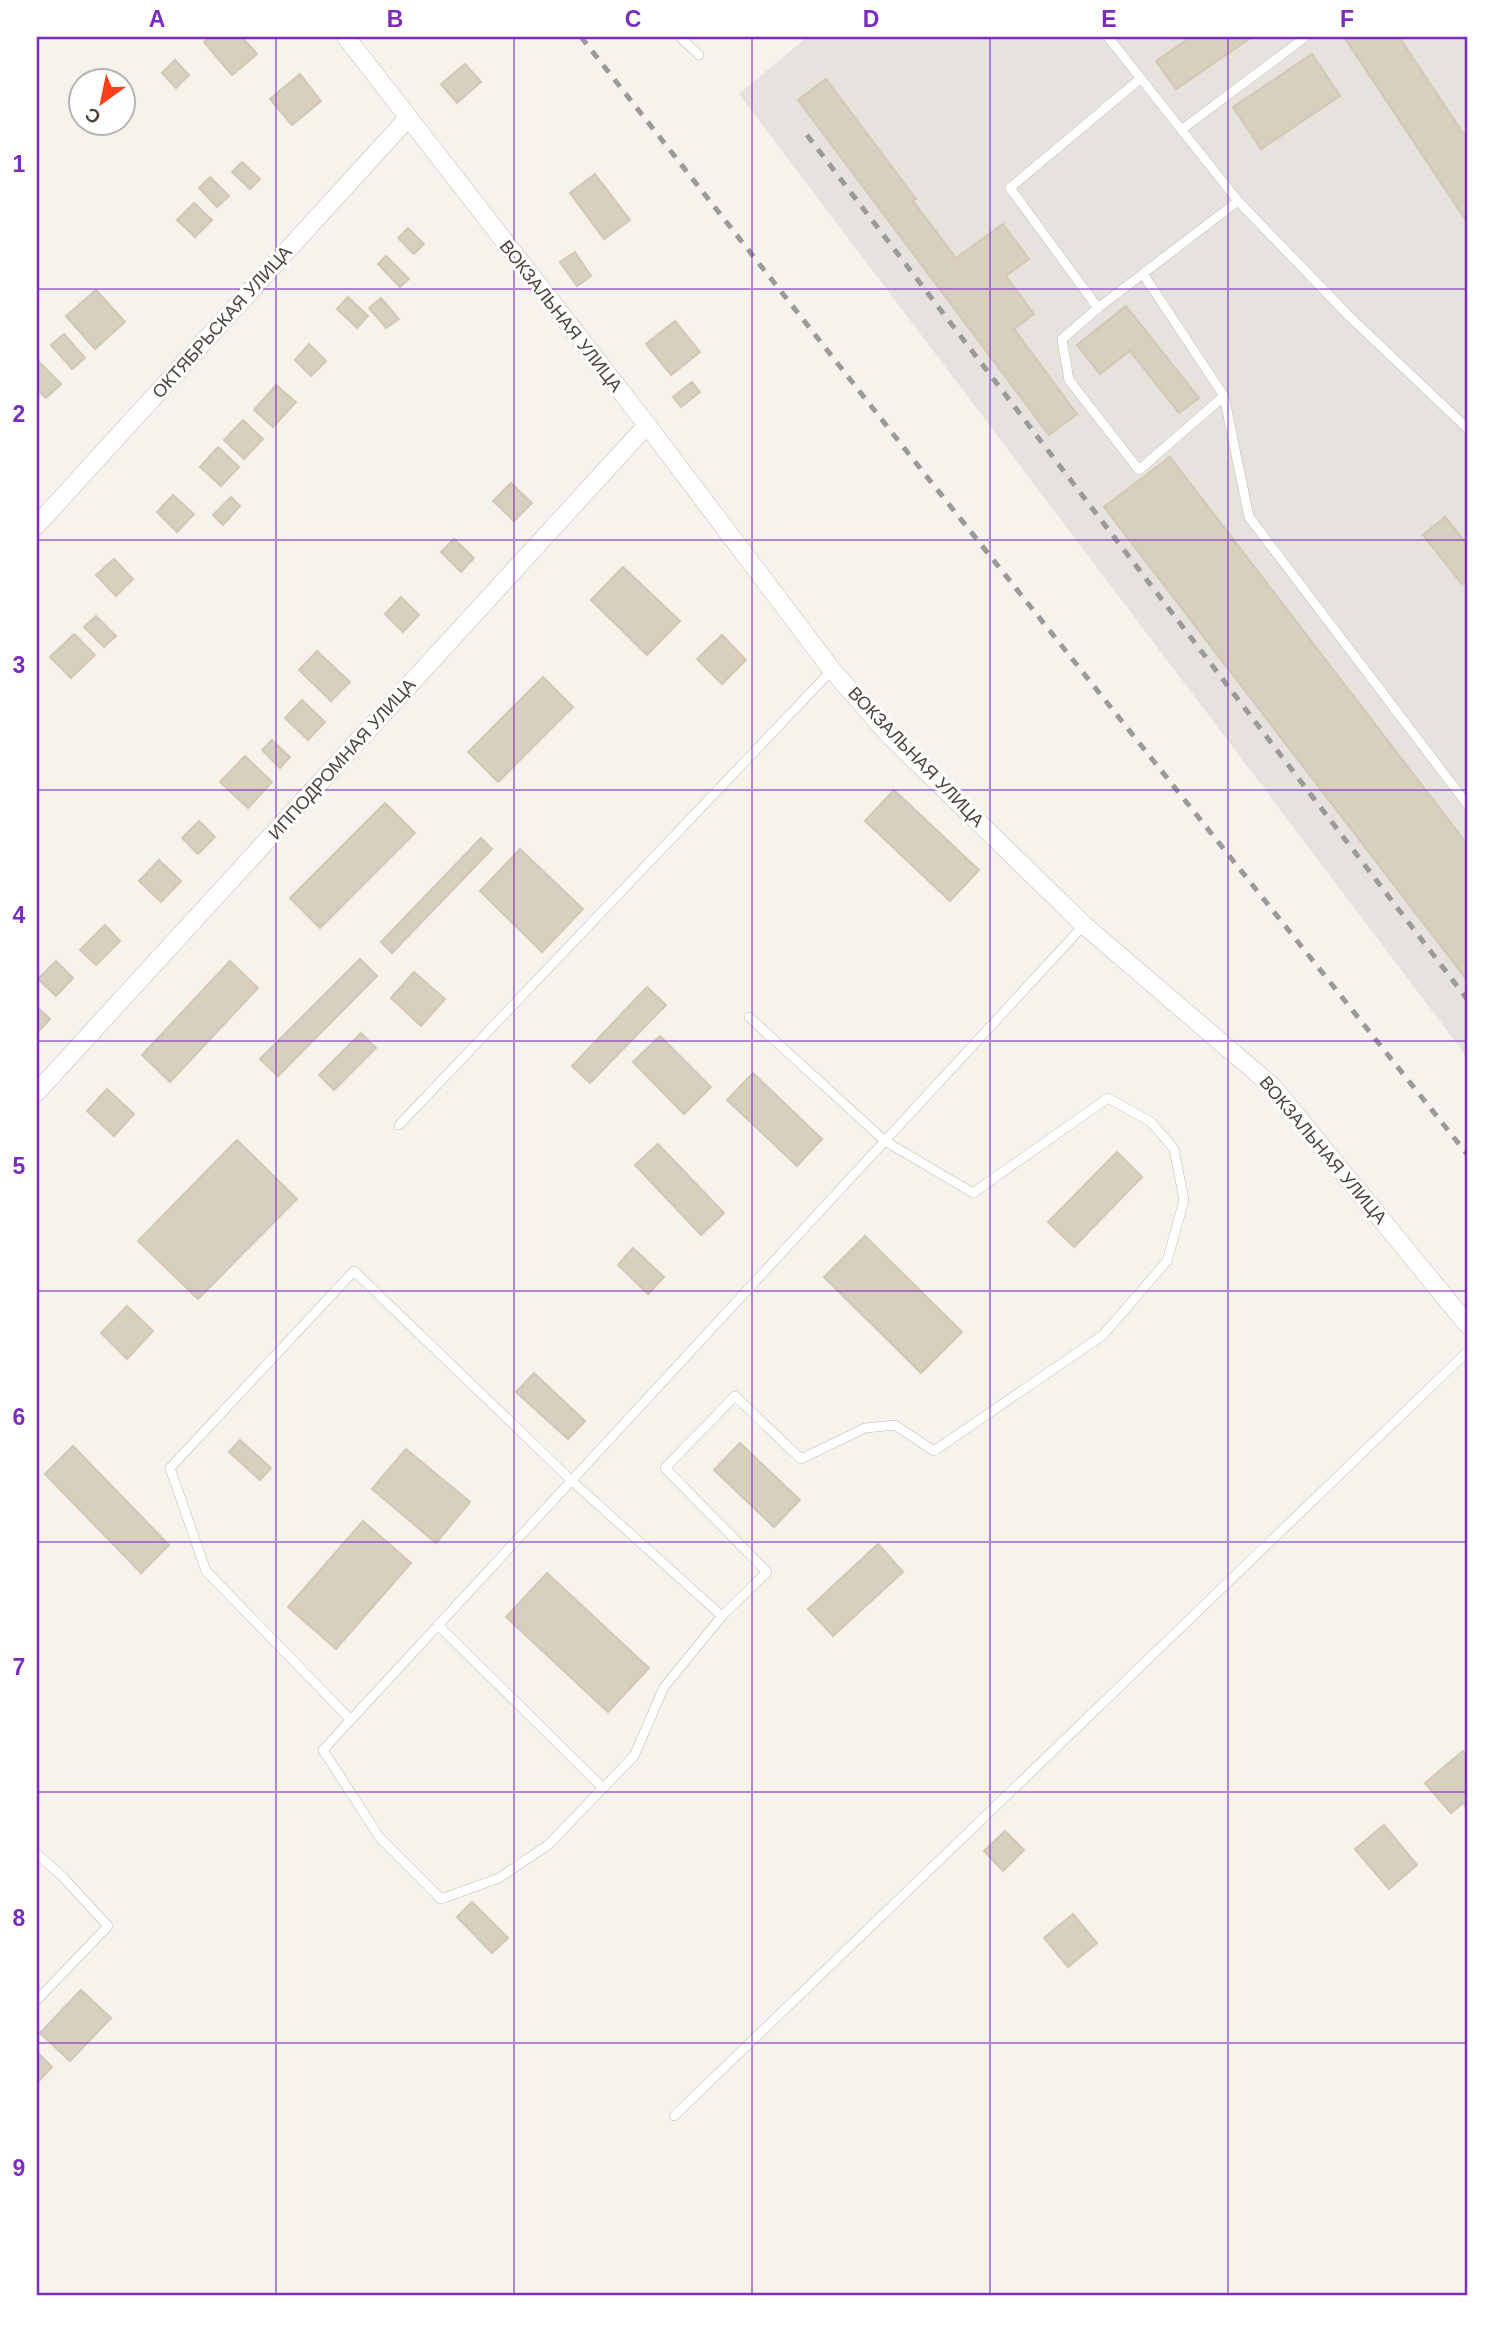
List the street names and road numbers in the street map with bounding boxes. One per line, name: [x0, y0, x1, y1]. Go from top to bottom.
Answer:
street label: ВОКЗАЛЬНАЯ УЛИЦА: [496, 236, 626, 396]
street label: ОКТЯБРЬСКАЯ УЛИЦА: [148, 242, 296, 402]
street label: ИППОДРОМНАЯ УЛИЦА: [265, 675, 419, 843]
street label: ВОКЗАЛЬНАЯ УЛИЦА: [844, 683, 988, 831]
street label: ВОКЗАЛЬНАЯ УЛИЦА: [1255, 1072, 1391, 1228]

